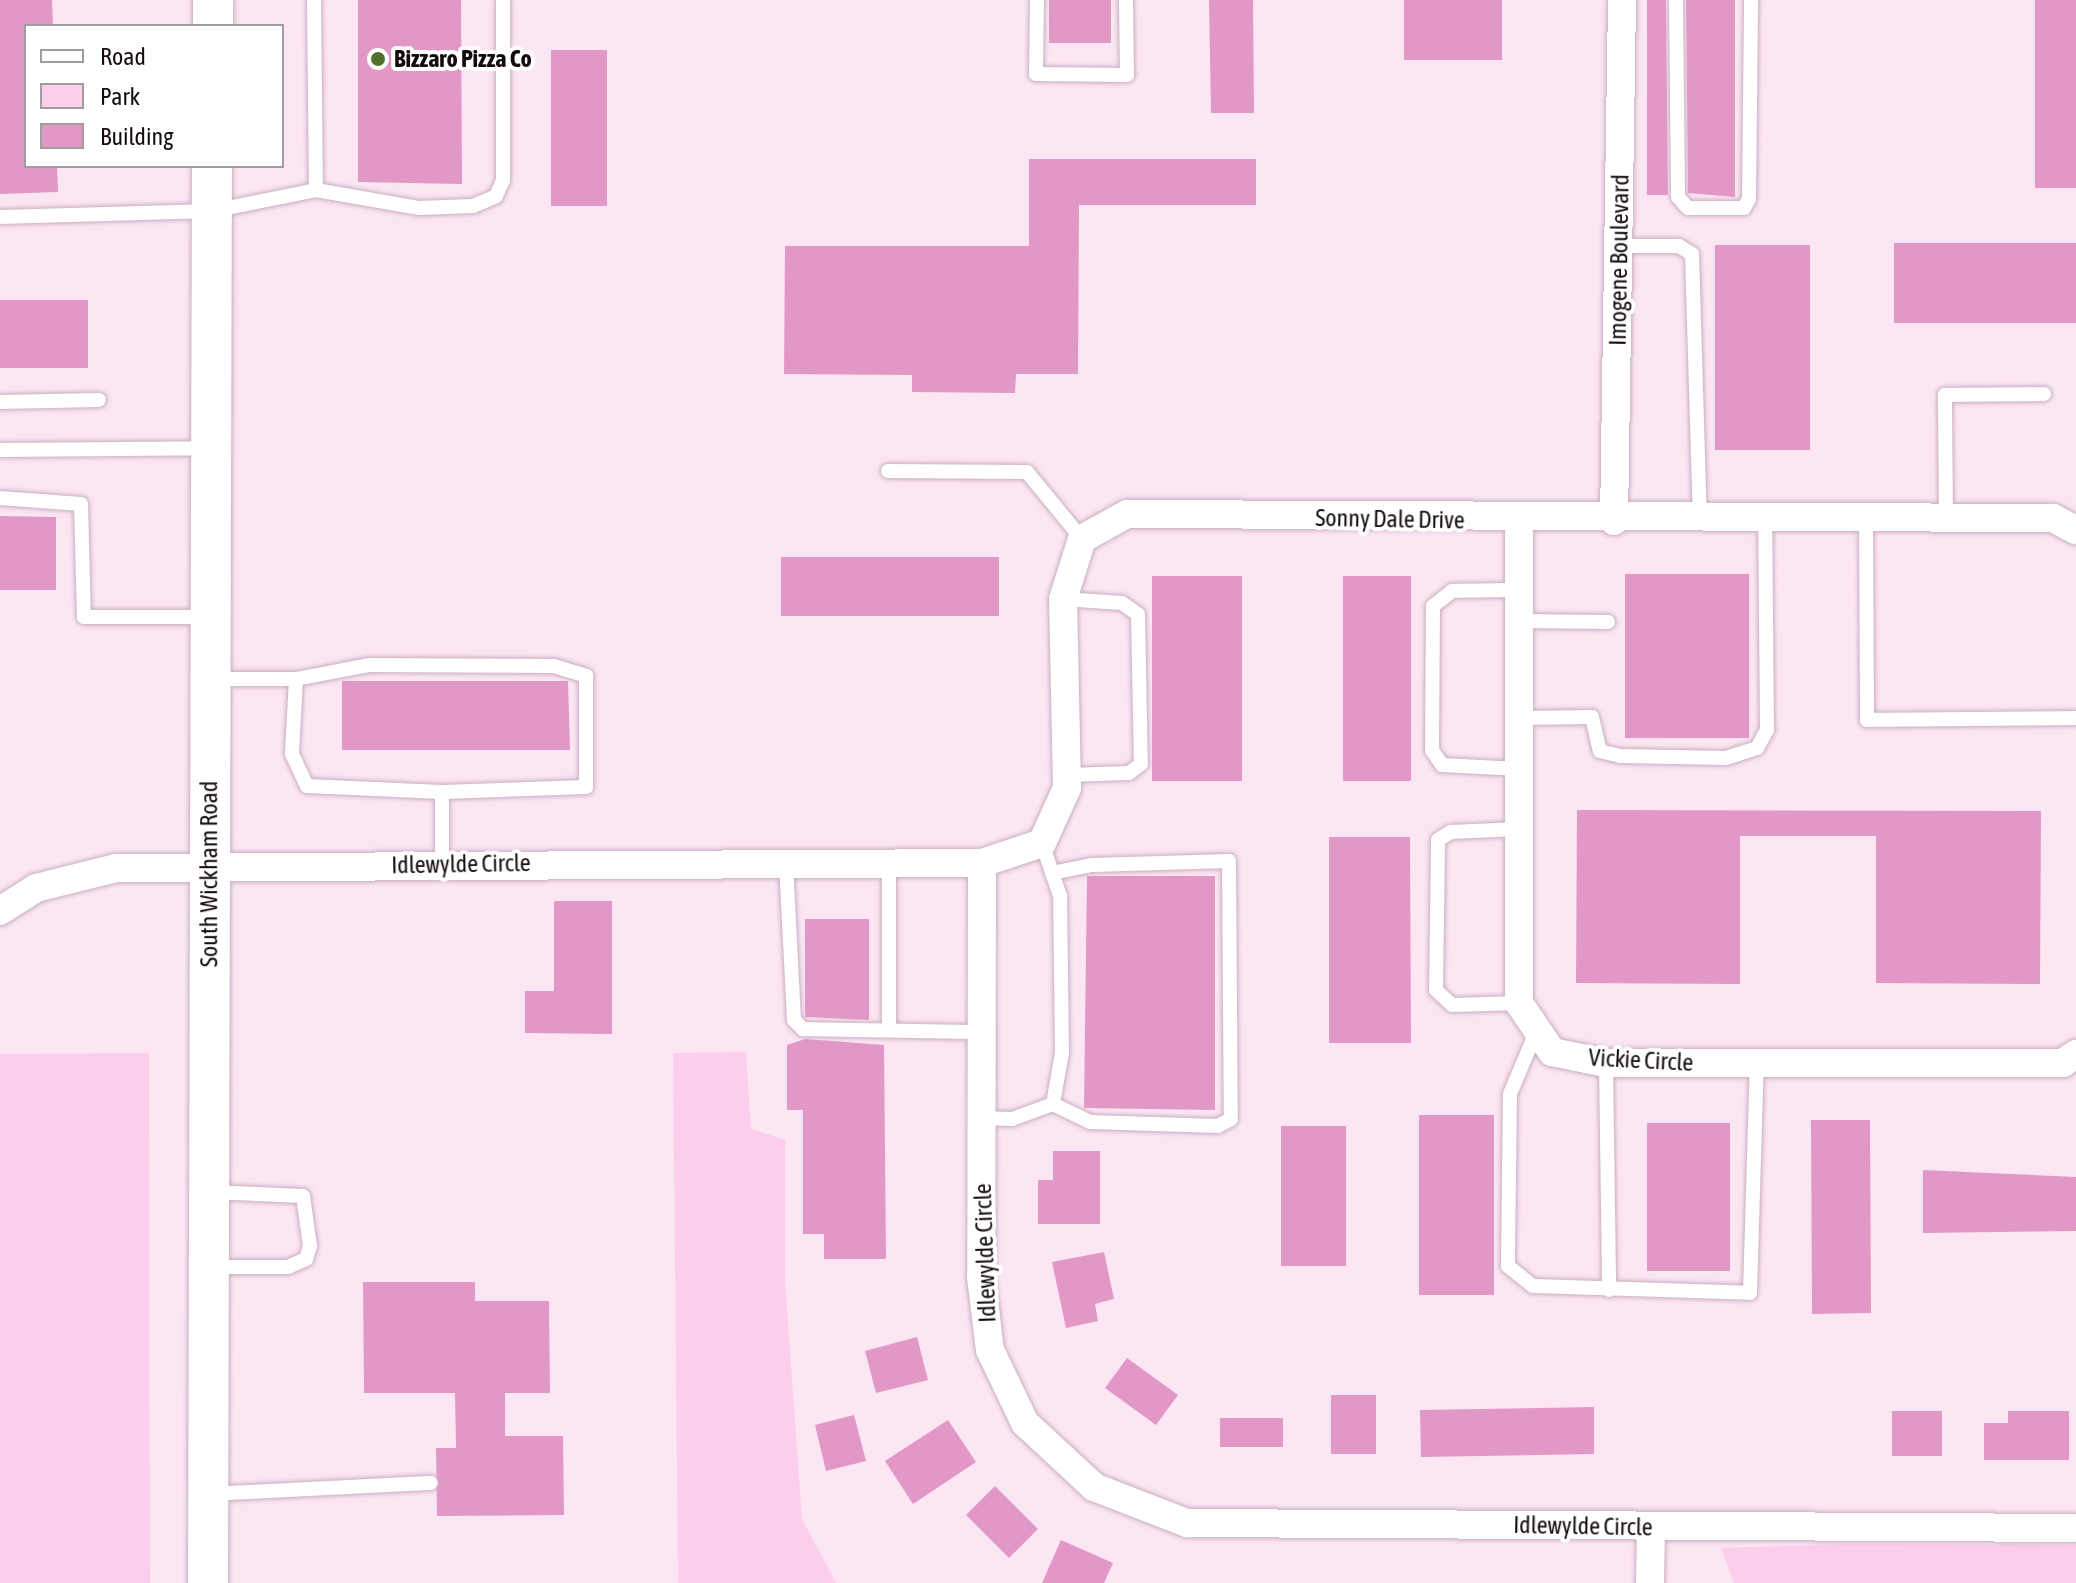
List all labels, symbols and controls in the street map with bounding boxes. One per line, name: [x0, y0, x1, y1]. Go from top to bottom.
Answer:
legend: [24, 24, 284, 168]
text: Road: [100, 43, 146, 70]
place label: Bizzaro Pizza Co: [394, 45, 532, 73]
marker: Bizzaro Pizza Co: [369, 50, 387, 68]
text: Park: [100, 83, 140, 110]
text: Building: [100, 123, 173, 150]
street label: Imogene Boulevard: [1603, 174, 1635, 346]
street label: Sonny Dale Drive: [1315, 503, 1465, 535]
street label: South Wickham Road: [195, 781, 223, 967]
street label: Idlewylde Circle: [391, 848, 531, 880]
street label: Vickie Circle: [1588, 1043, 1694, 1077]
street label: Idlewylde Circle: [968, 1183, 1002, 1323]
street label: Idlewylde Circle: [1513, 1510, 1653, 1542]

